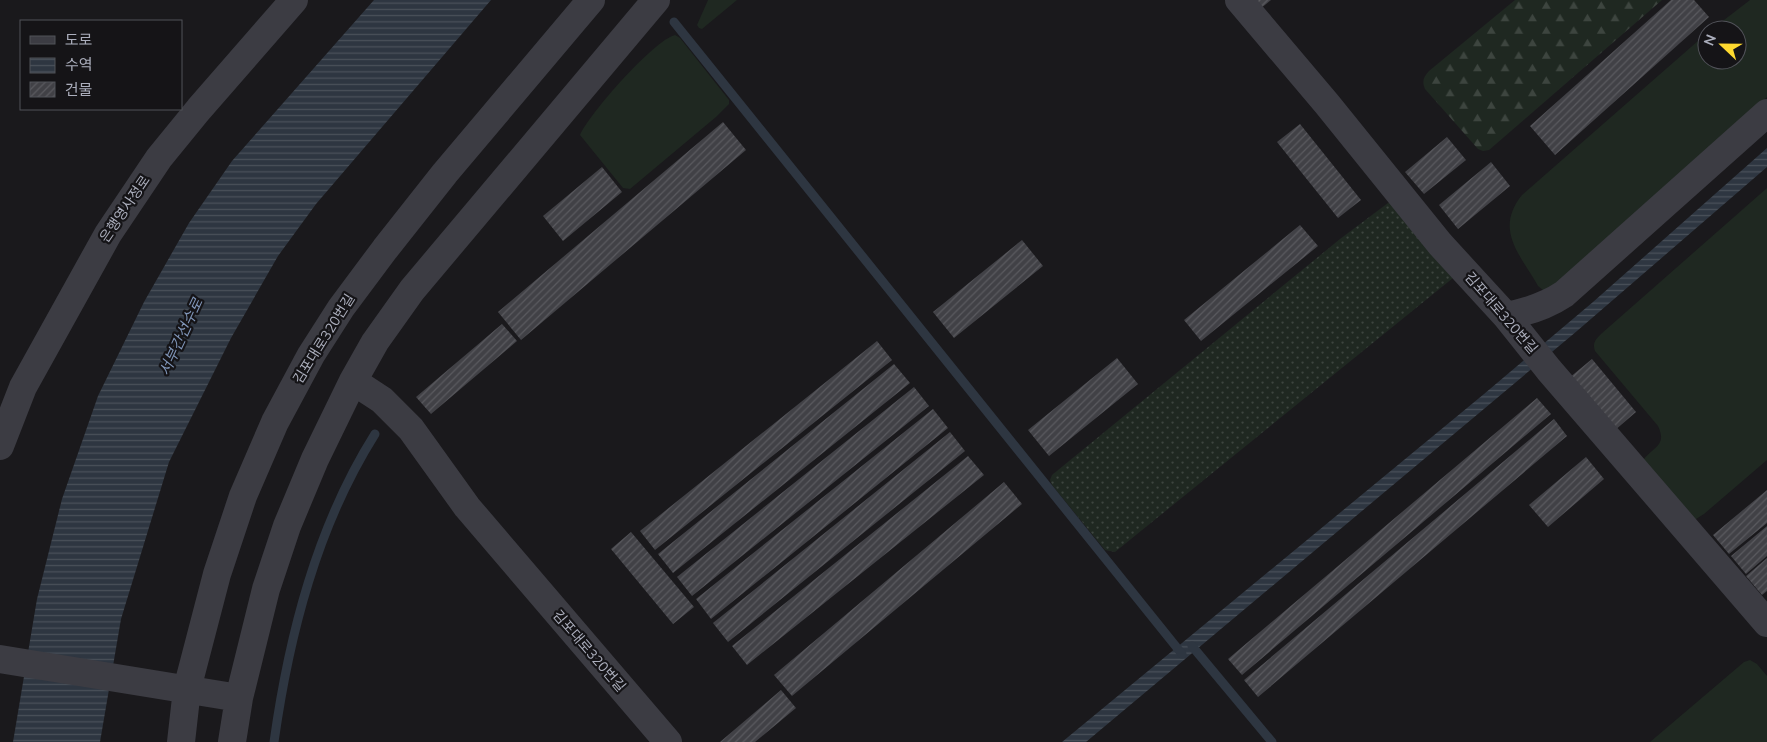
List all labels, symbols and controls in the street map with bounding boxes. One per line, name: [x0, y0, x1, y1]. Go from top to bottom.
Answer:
legend: [20, 20, 182, 110]
north arrow: [1697, 20, 1747, 70]
text: 도로: [65, 30, 93, 50]
text: N: [1700, 32, 1721, 49]
text: 수역: [65, 55, 93, 75]
text: 건물: [65, 80, 93, 100]
street label: 은행영사정로: [96, 172, 155, 246]
street label: 김포대로320번길: [1460, 268, 1542, 358]
street label: 김포대로320번길: [289, 291, 359, 387]
water label: 서부간선수로: [154, 294, 208, 379]
street label: 김포대로320번길: [548, 606, 630, 696]

